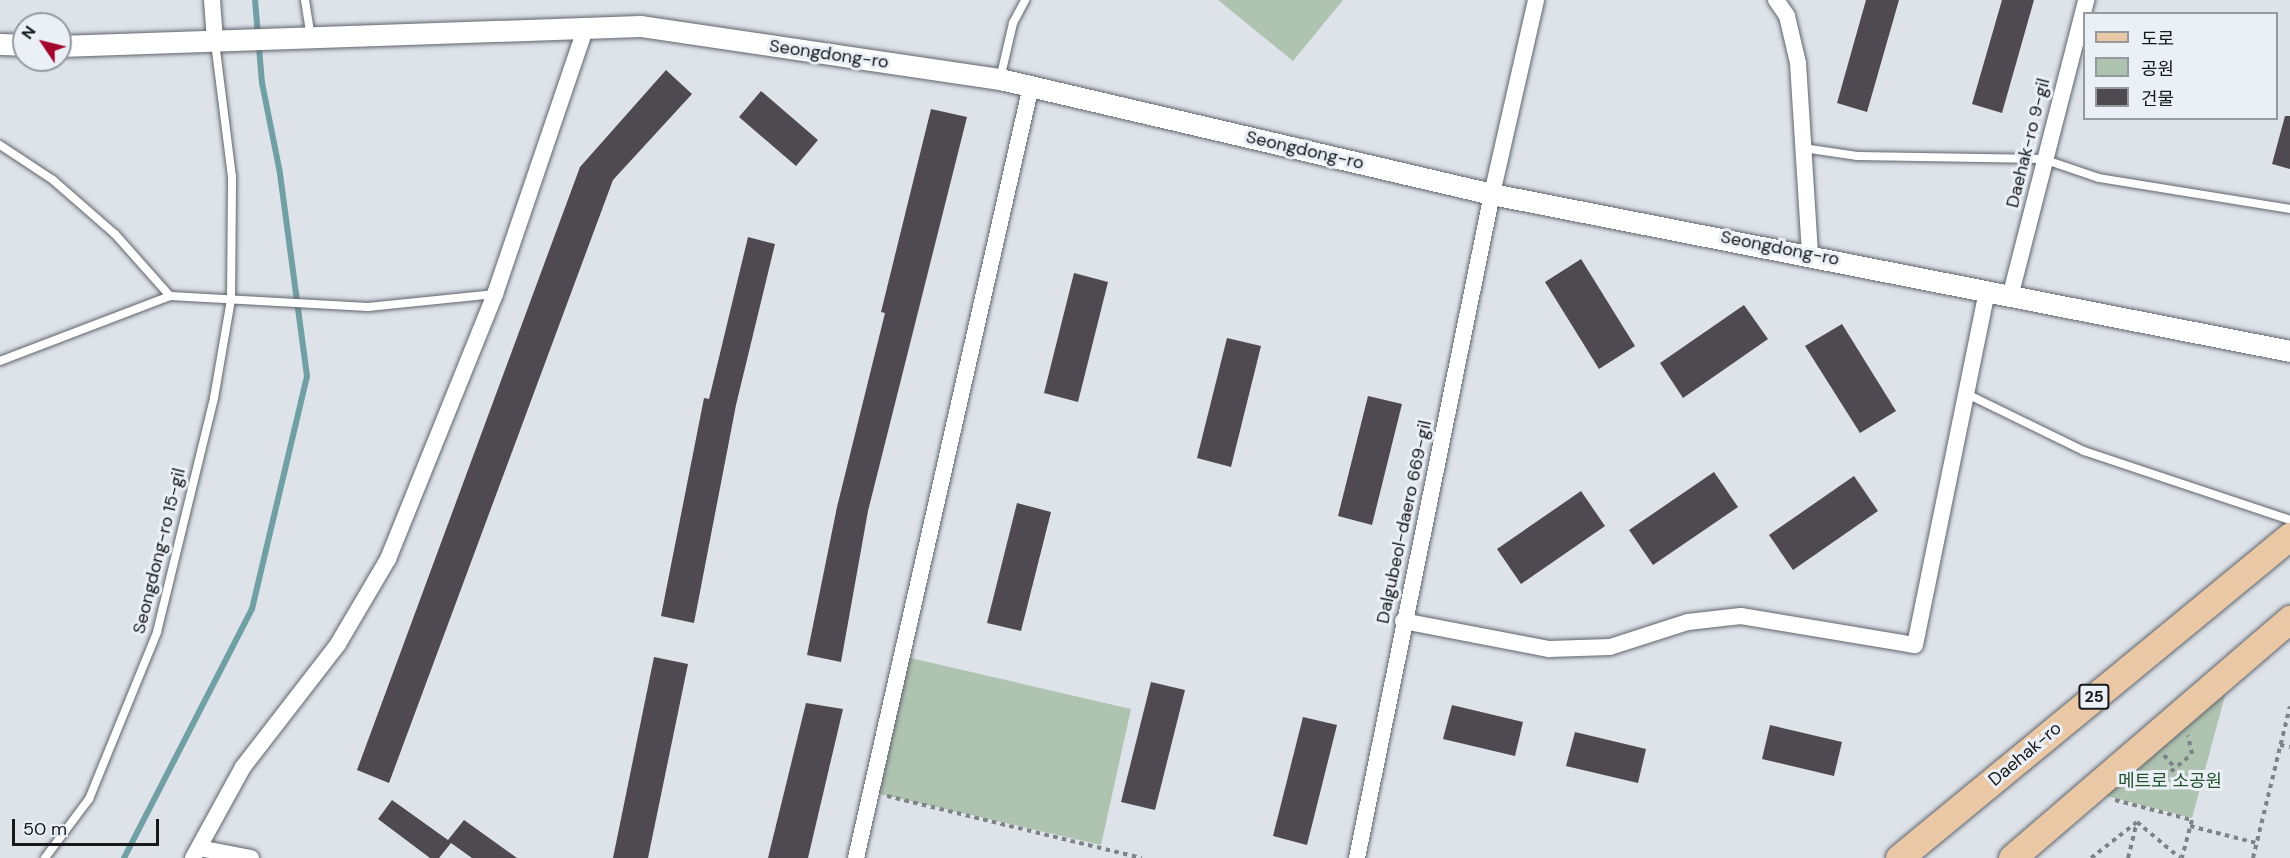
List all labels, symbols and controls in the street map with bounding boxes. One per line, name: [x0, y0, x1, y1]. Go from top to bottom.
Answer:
north arrow: [12, 12, 72, 72]
legend: [2083, 12, 2278, 120]
text: N: [17, 22, 40, 43]
text: 도로: [2141, 27, 2174, 51]
street label: Seongdong-ro: [768, 35, 890, 73]
text: 공원: [2141, 57, 2174, 81]
street label: Daehak-ro 9-gil: [2001, 76, 2055, 210]
text: 건물: [2141, 87, 2174, 111]
street label: Seongdong-ro: [1244, 126, 1366, 174]
street label: Seongdong-ro: [1719, 226, 1841, 270]
street label: Dalgubeol-daero 669-gil: [1372, 418, 1436, 626]
street label: Seongdong-ro 15-gil: [128, 466, 190, 636]
road number: 25: [2078, 684, 2110, 710]
street label: Daehak-ro: [1984, 717, 2066, 791]
park label: 메트로 소공원: [2118, 770, 2222, 792]
scale bar: [15, 807, 162, 845]
text: 50 m: [23, 817, 67, 841]

